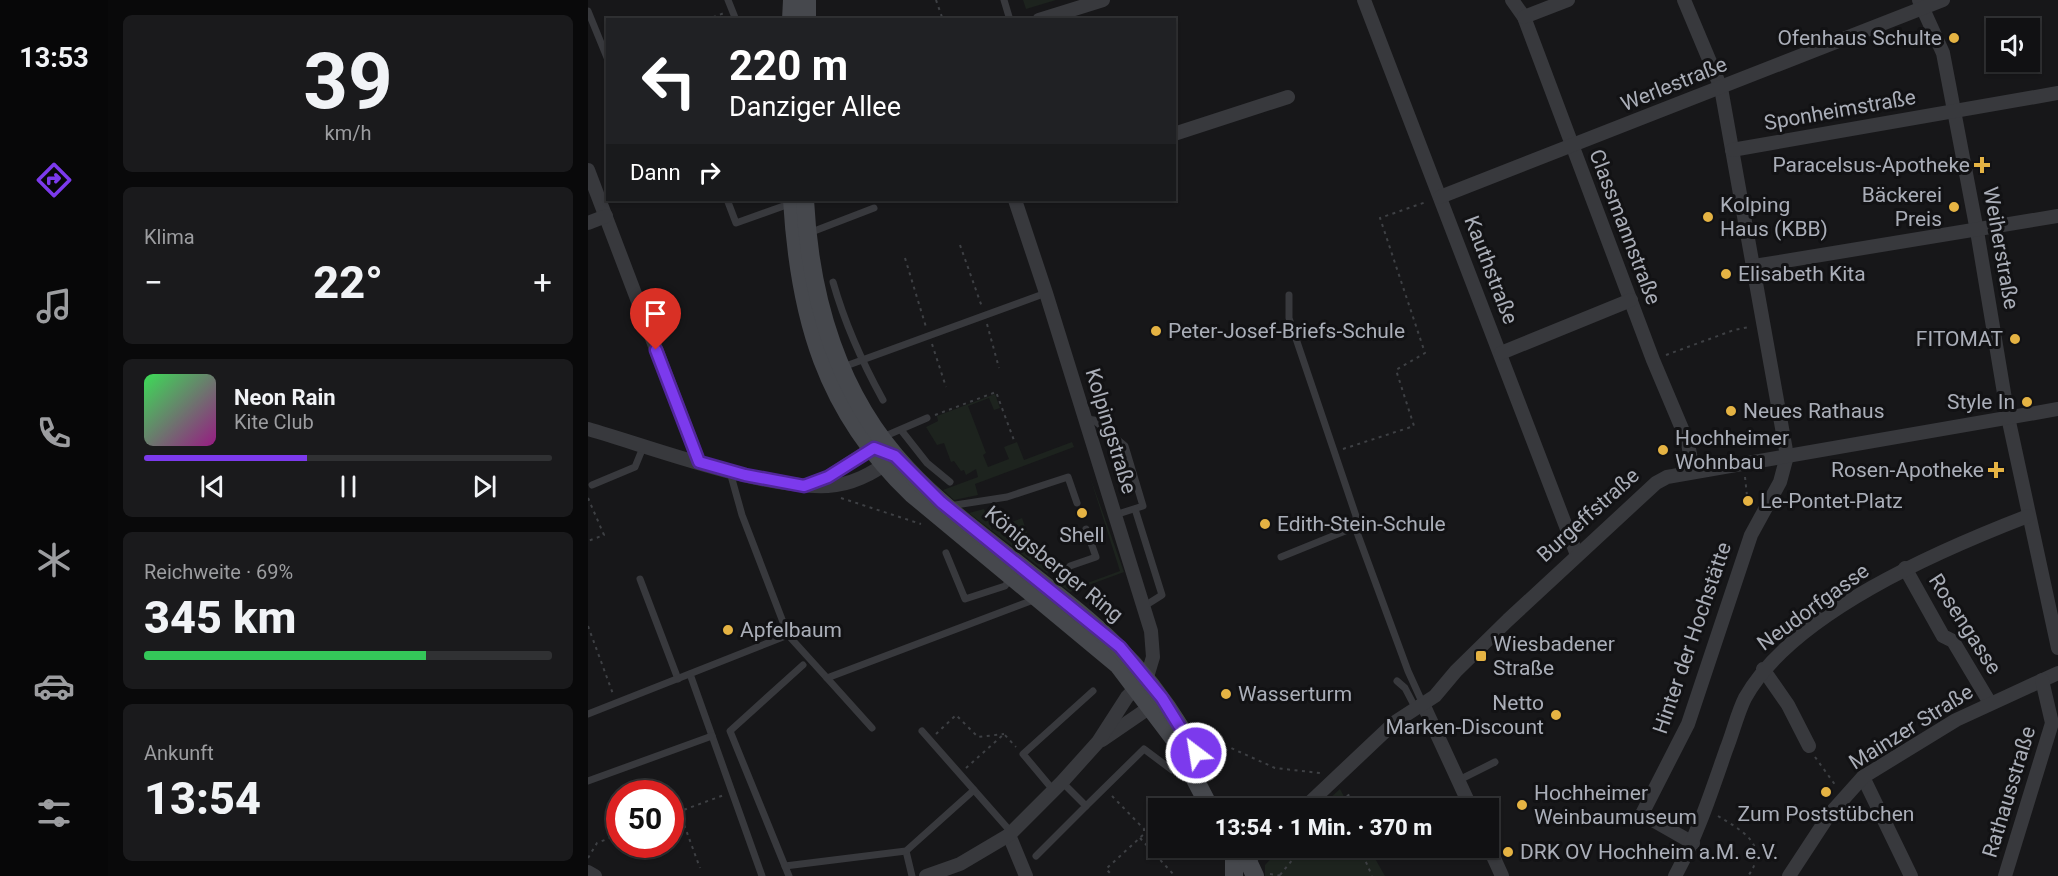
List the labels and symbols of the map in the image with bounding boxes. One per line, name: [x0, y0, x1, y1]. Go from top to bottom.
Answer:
place label: Ofenhaus Schulte: [1777, 26, 1942, 50]
marker: Ofenhaus Schulte: [1947, 31, 1961, 45]
street label: Werlestraße: [1617, 52, 1731, 116]
street label: Sponheimstraße: [1762, 85, 1918, 135]
street label: Classmannstraße: [1584, 146, 1666, 308]
place label: Paracelsus-Apotheke: [1772, 153, 1970, 177]
marker: Paracelsus-Apotheke: [1975, 158, 1989, 172]
place label: Bäckerei Preis: [1862, 183, 1942, 231]
street label: Weiherstraße: [1978, 185, 2024, 311]
place label: Kolping Haus (KBB): [1720, 193, 1828, 241]
marker: Bäckerei Preis: [1947, 200, 1961, 214]
marker: Kolping Haus (KBB): [1701, 210, 1715, 224]
street label: Kauthstraße: [1459, 212, 1523, 328]
place label: Elisabeth Kita: [1738, 262, 1866, 286]
marker: Elisabeth Kita: [1719, 267, 1733, 281]
pin: [630, 288, 681, 350]
place label: Peter-Josef-Briefs-Schule: [1168, 319, 1405, 343]
marker: Peter-Josef-Briefs-Schule: [1149, 324, 1163, 338]
place label: FITOMAT: [1916, 327, 2003, 351]
marker: FITOMAT: [2008, 332, 2022, 346]
street label: Kolpingstraße: [1081, 365, 1141, 497]
place label: Style In: [1947, 390, 2015, 414]
marker: Style In: [2020, 395, 2034, 409]
place label: Neues Rathaus: [1743, 399, 1885, 423]
marker: Neues Rathaus: [1724, 404, 1738, 418]
place label: Hochheimer Wohnbau: [1675, 426, 1789, 474]
marker: Hochheimer Wohnbau: [1656, 443, 1670, 457]
place label: Rosen-Apotheke: [1831, 458, 1984, 482]
street label: Burgeffstraße: [1532, 463, 1644, 567]
marker: Rosen-Apotheke: [1989, 463, 2003, 477]
place label: Le-Pontet-Platz: [1760, 489, 1903, 513]
marker: Le-Pontet-Platz: [1741, 494, 1755, 508]
street label: Königsberger Ring: [980, 501, 1128, 627]
marker: Shell: [1075, 506, 1089, 520]
place label: Edith-Stein-Schule: [1277, 512, 1446, 536]
marker: Edith-Stein-Schule: [1258, 517, 1272, 531]
place label: Shell: [1059, 523, 1105, 547]
street label: Hinter der Hochstätte: [1648, 539, 1736, 737]
street label: Neudorfgasse: [1753, 559, 1873, 655]
street label: Rosengasse: [1924, 569, 2006, 679]
place label: Apfelbaum: [740, 618, 842, 642]
marker: Apfelbaum: [721, 623, 735, 637]
place label: Wiesbadener Straße: [1493, 632, 1615, 680]
marker: Wiesbadener Straße: [1474, 649, 1488, 663]
street label: Mainzer Straße: [1845, 679, 1977, 775]
place label: Wasserturm: [1238, 682, 1352, 706]
marker: Wasserturm: [1219, 687, 1233, 701]
place label: Netto Marken-Discount: [1385, 691, 1544, 739]
marker: Netto Marken-Discount: [1549, 708, 1563, 722]
position arrow: [1164, 721, 1228, 785]
street label: Rathausstraße: [1978, 723, 2040, 861]
speed limit sign: 50: [606, 780, 684, 858]
place label: Hochheimer Weinbaumuseum: [1534, 781, 1697, 829]
marker: Zum Poststübchen: [1819, 785, 1833, 799]
marker: Hochheimer Weinbaumuseum: [1515, 798, 1529, 812]
place label: Zum Poststübchen: [1738, 802, 1914, 826]
place label: DRK OV Hochheim a.M. e.V.: [1520, 840, 1778, 864]
marker: DRK OV Hochheim a.M. e.V.: [1501, 845, 1515, 859]

